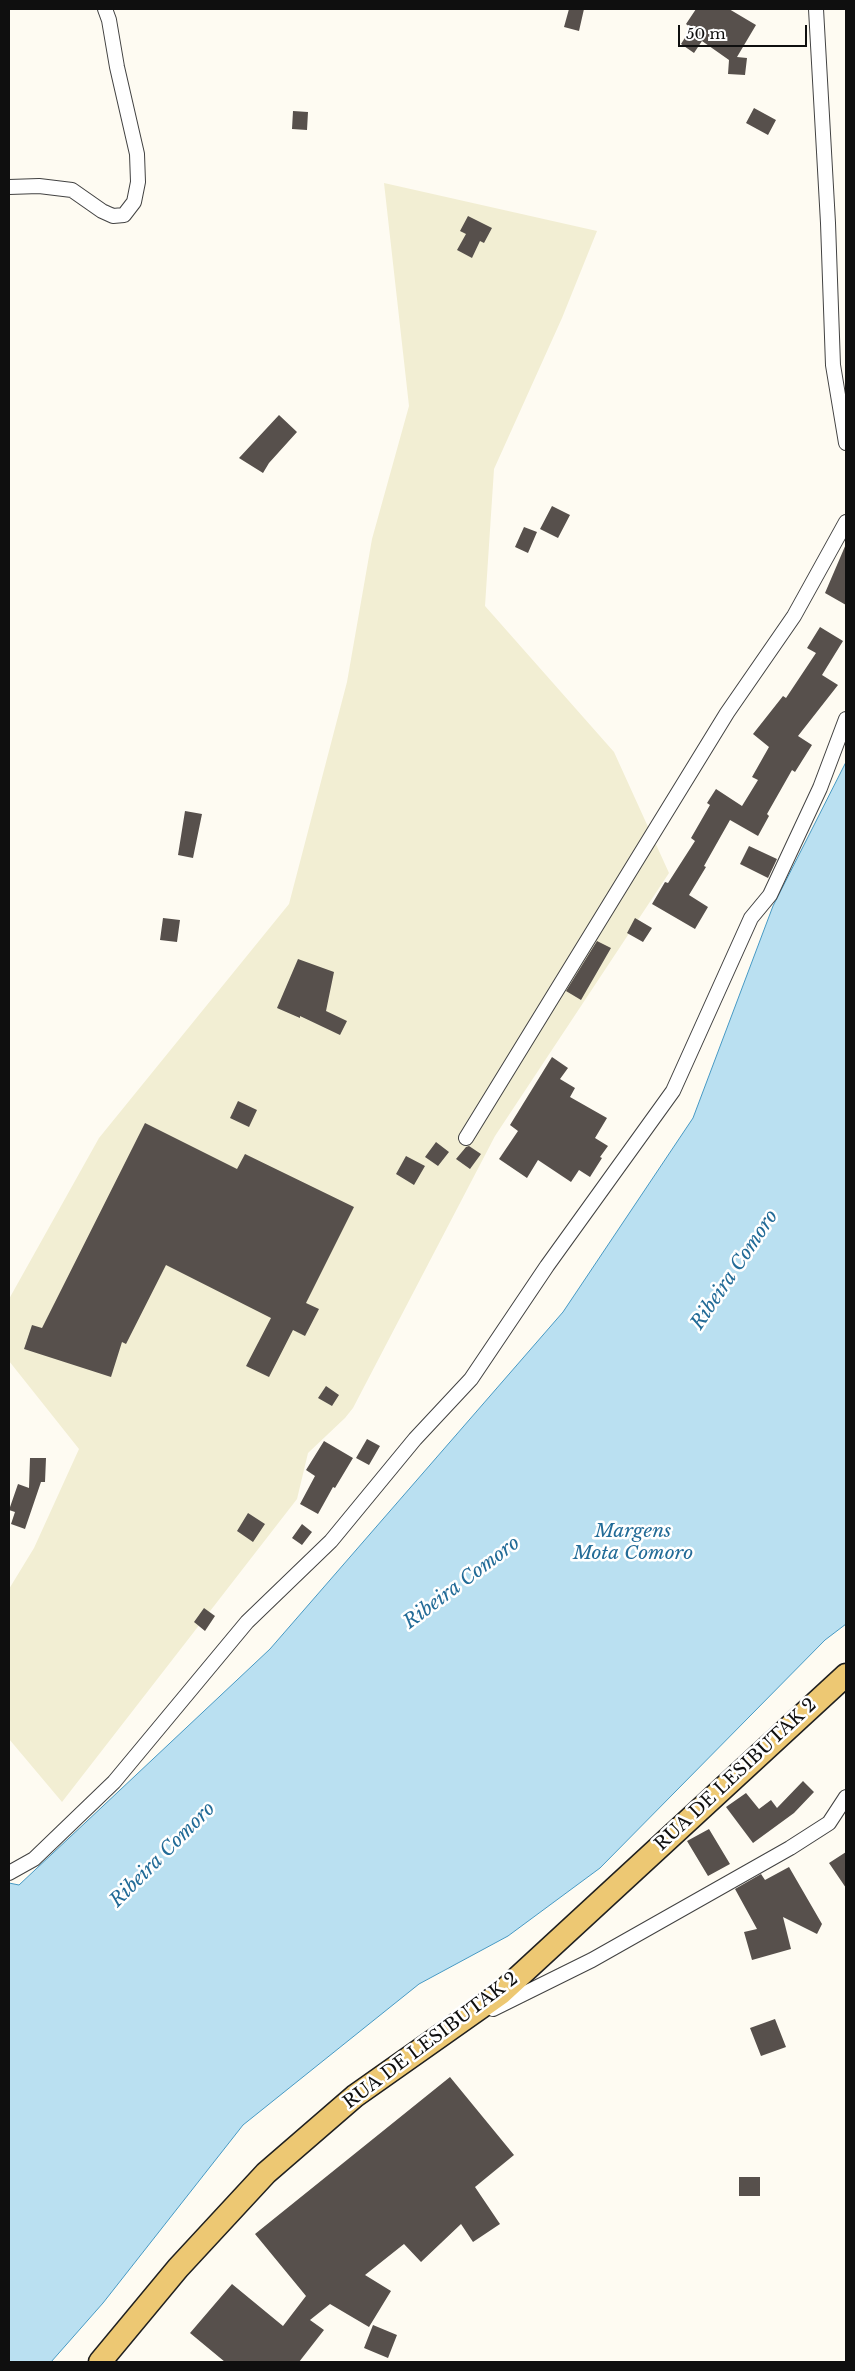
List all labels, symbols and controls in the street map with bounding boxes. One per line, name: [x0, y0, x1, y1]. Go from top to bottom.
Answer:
scale bar: [680, 15, 809, 47]
text: 50 m: [686, 24, 726, 43]
water label: Ribeira Comoro: [687, 1206, 783, 1334]
water label: Margens Mota Comoro: [573, 1521, 693, 1565]
water label: Ribeira Comoro: [399, 1532, 525, 1634]
street label: RUA DE LESIBUTAK 2: [651, 1694, 821, 1856]
water label: Ribeira Comoro: [106, 1798, 220, 1912]
street label: RUA DE LESIBUTAK 2: [339, 1968, 523, 2114]

